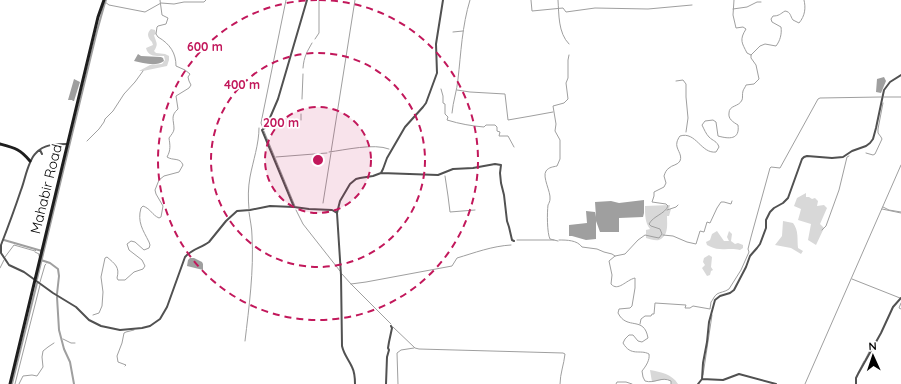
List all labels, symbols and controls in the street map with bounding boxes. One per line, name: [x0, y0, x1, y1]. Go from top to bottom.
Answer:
text: 600 m: [187, 39, 223, 54]
text: 400 m: [224, 77, 260, 92]
text: 200 m: [263, 115, 299, 130]
street label: Mahabir Road: [26, 142, 66, 236]
centre of rings: [311, 153, 325, 167]
north arrow: [853, 336, 893, 376]
text: N: [868, 339, 877, 353]

